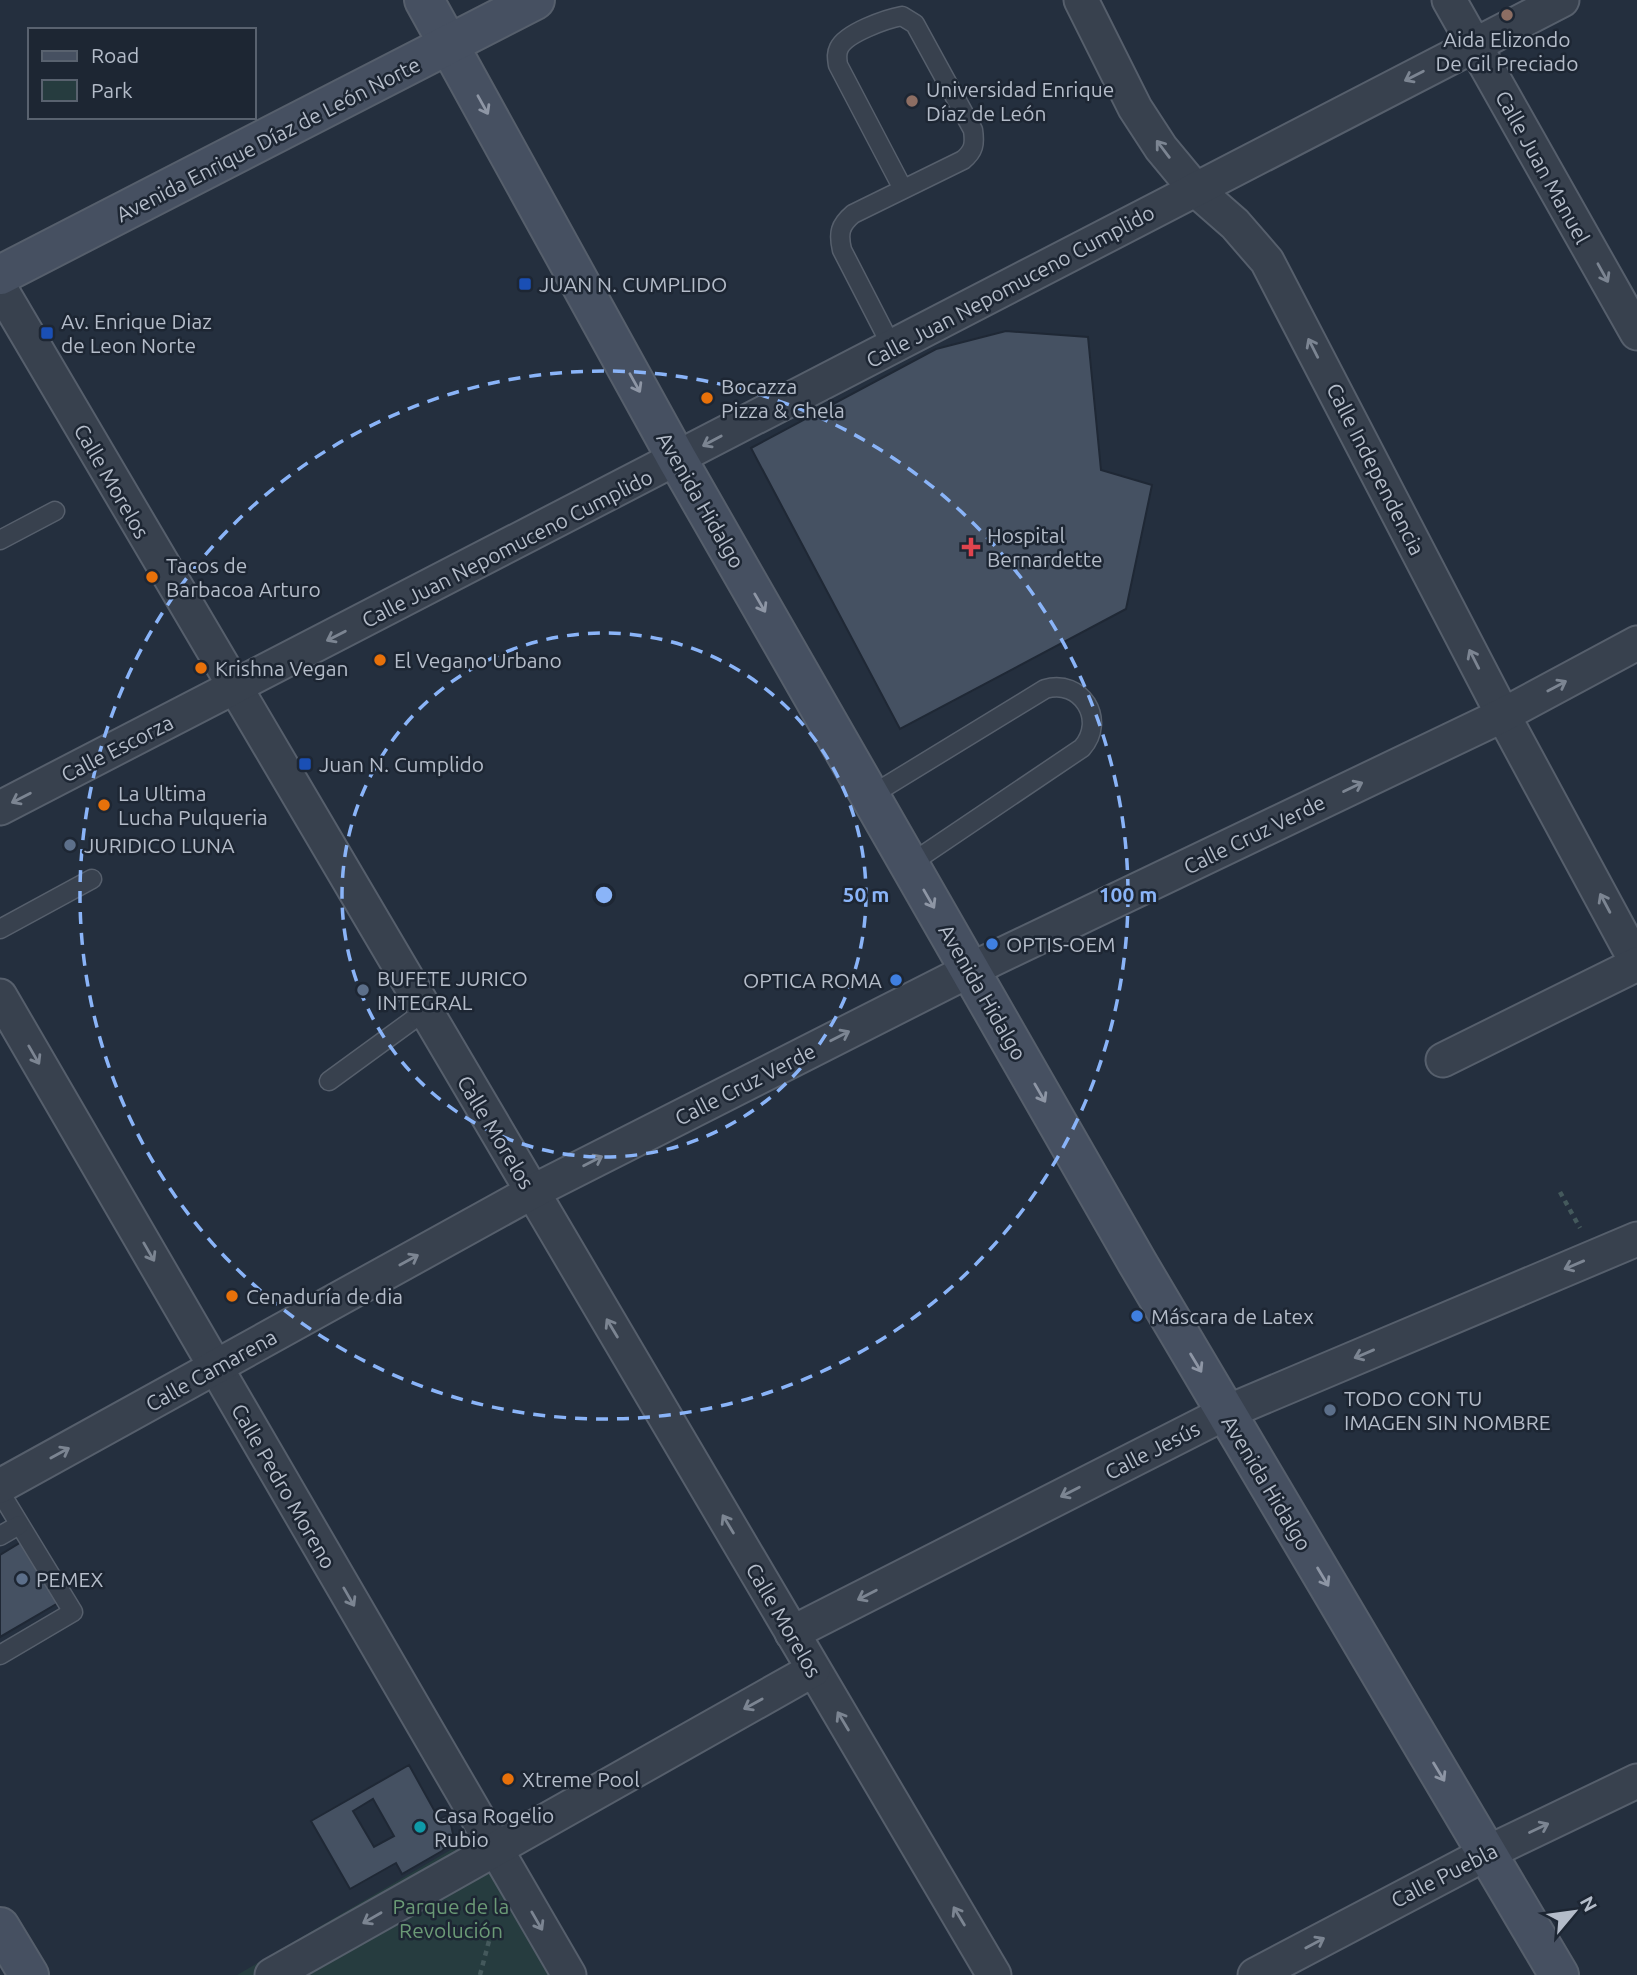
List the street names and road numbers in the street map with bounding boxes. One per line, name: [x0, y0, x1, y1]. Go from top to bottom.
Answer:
street label: Avenida Enrique Díaz de León Norte: [112, 52, 424, 226]
street label: Calle Juan Manuel: [1491, 86, 1595, 248]
street label: Calle Juan Nepomuceno Cumplido: [862, 200, 1158, 372]
street label: Calle Independencia: [1322, 379, 1430, 559]
street label: Calle Morelos: [70, 420, 154, 542]
street label: Avenida Hidalgo: [652, 428, 750, 572]
street label: Calle Juan Nepomuceno Cumplido: [358, 464, 656, 632]
street label: Calle Escorza: [57, 710, 177, 786]
street label: Calle Cruz Verde: [1179, 789, 1329, 879]
street label: Avenida Hidalgo: [934, 920, 1032, 1064]
street label: Calle Cruz Verde: [671, 1038, 819, 1130]
street label: Calle Morelos: [453, 1071, 539, 1193]
street label: Calle Camarena: [141, 1324, 281, 1416]
street label: Calle Pedro Moreno: [227, 1399, 341, 1573]
street label: Avenida Hidalgo: [1217, 1411, 1317, 1555]
street label: Calle Jesús: [1101, 1416, 1203, 1484]
street label: Calle Morelos: [742, 1559, 826, 1681]
street label: Calle Puebla: [1387, 1838, 1501, 1912]

